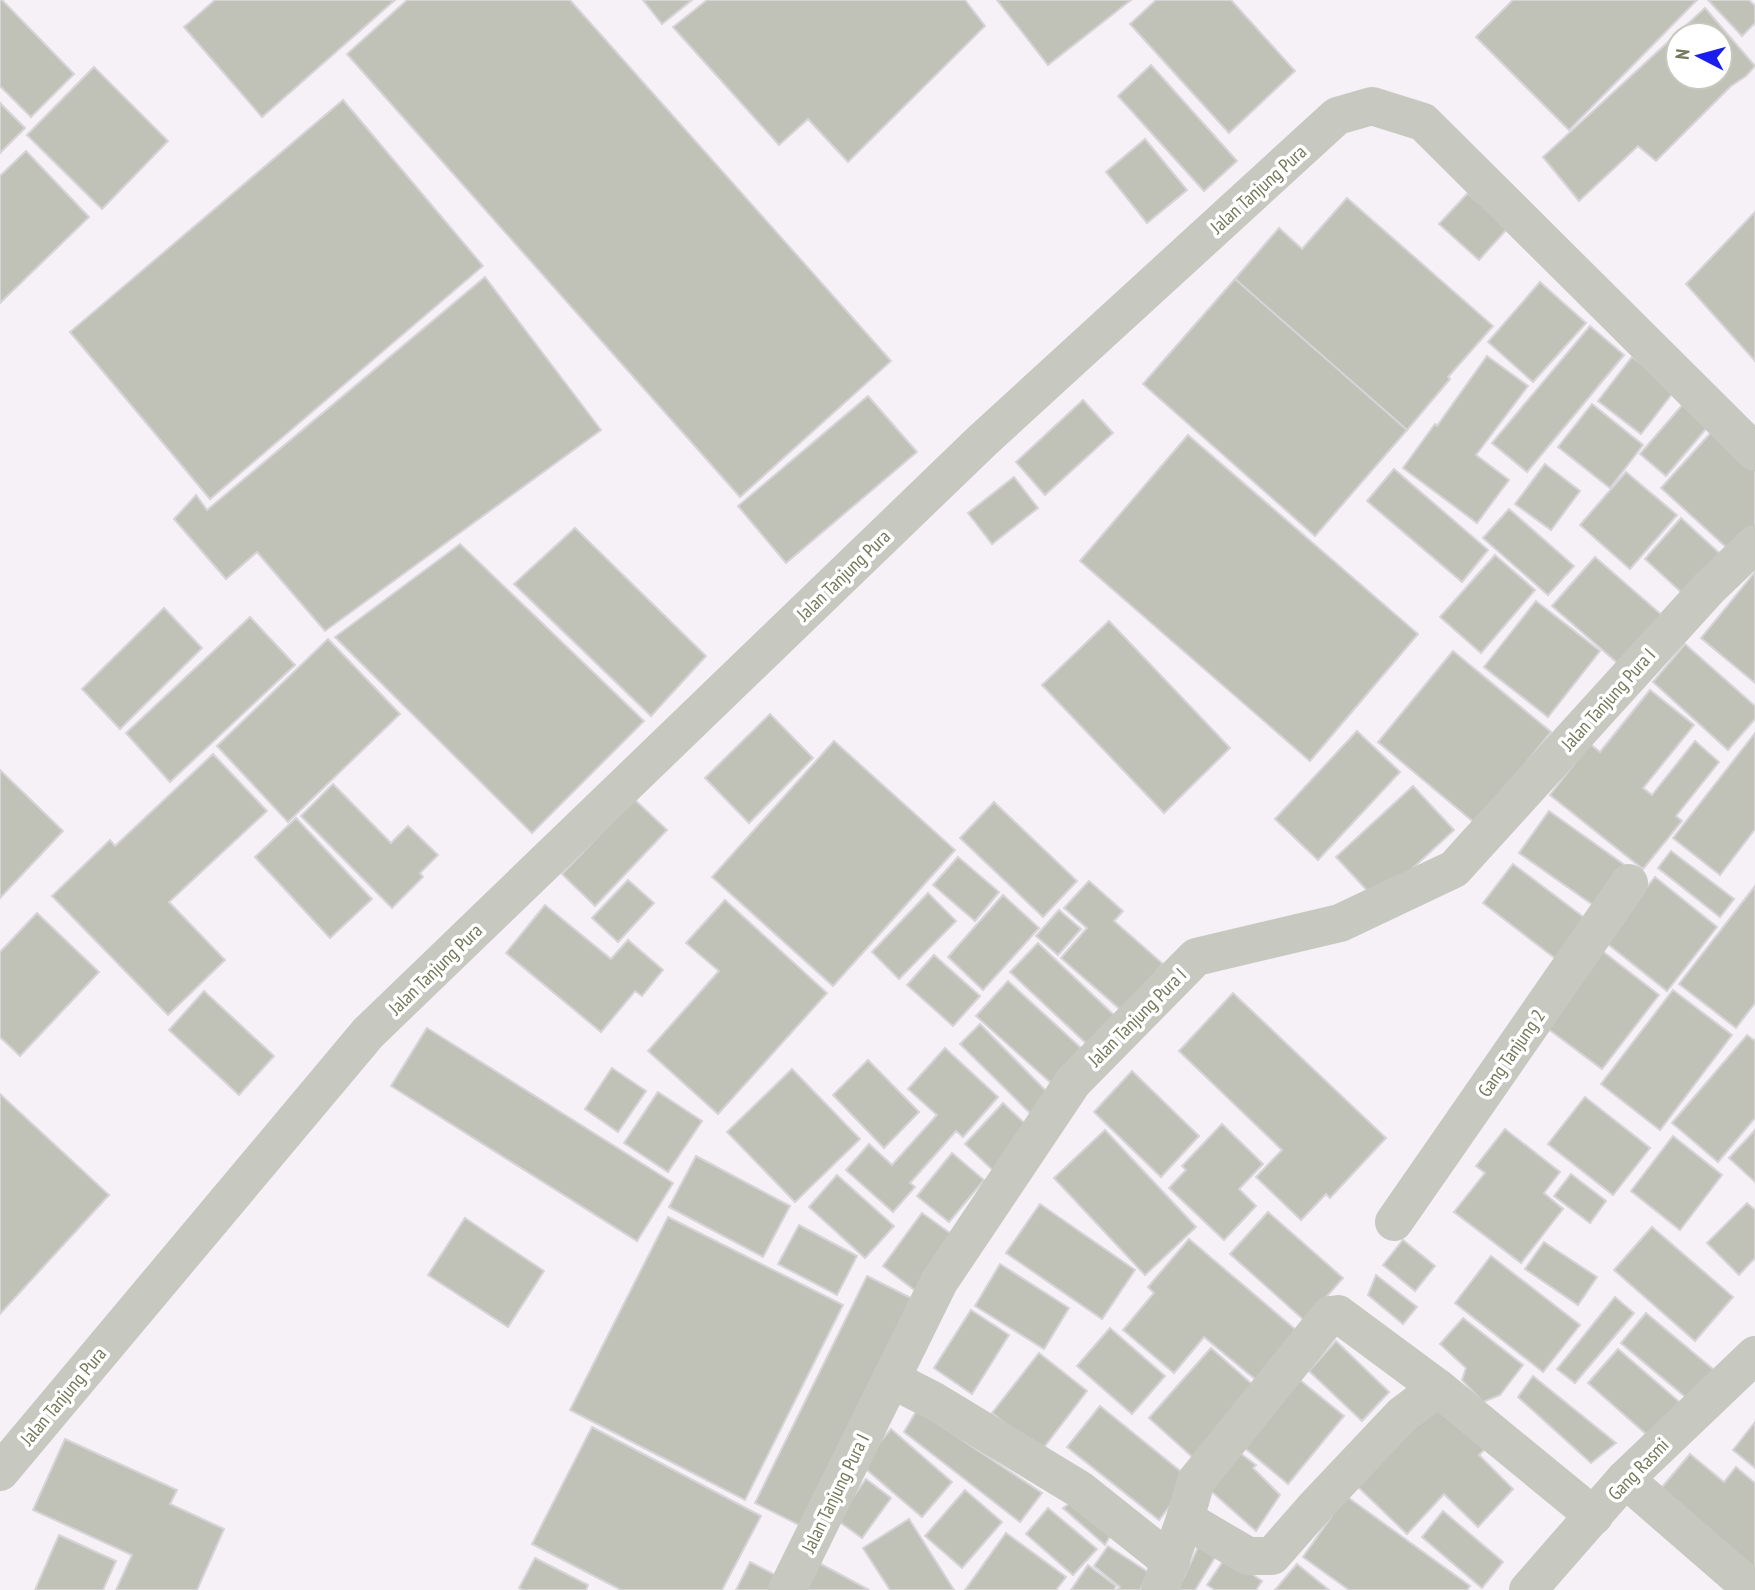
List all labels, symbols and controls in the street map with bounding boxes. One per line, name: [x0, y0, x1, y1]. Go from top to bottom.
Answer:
north arrow: [1664, 21, 1734, 91]
text: N: [1670, 48, 1695, 61]
street label: Jalan Tanjung Pura: [1204, 140, 1311, 239]
street label: Jalan Tanjung Pura: [790, 524, 895, 626]
street label: Jalan Tanjung Pura I: [1555, 643, 1660, 756]
street label: Jalan Tanjung Pura: [382, 918, 487, 1020]
street label: Jalan Tanjung Pura I: [1082, 963, 1191, 1072]
street label: Gang Tanjung 2: [1472, 1005, 1550, 1101]
street label: Jalan Tanjung Pura: [14, 1342, 111, 1451]
street label: Jalan Tanjung Pura I: [795, 1430, 874, 1557]
street label: Gang Rasmi: [1603, 1433, 1673, 1505]

